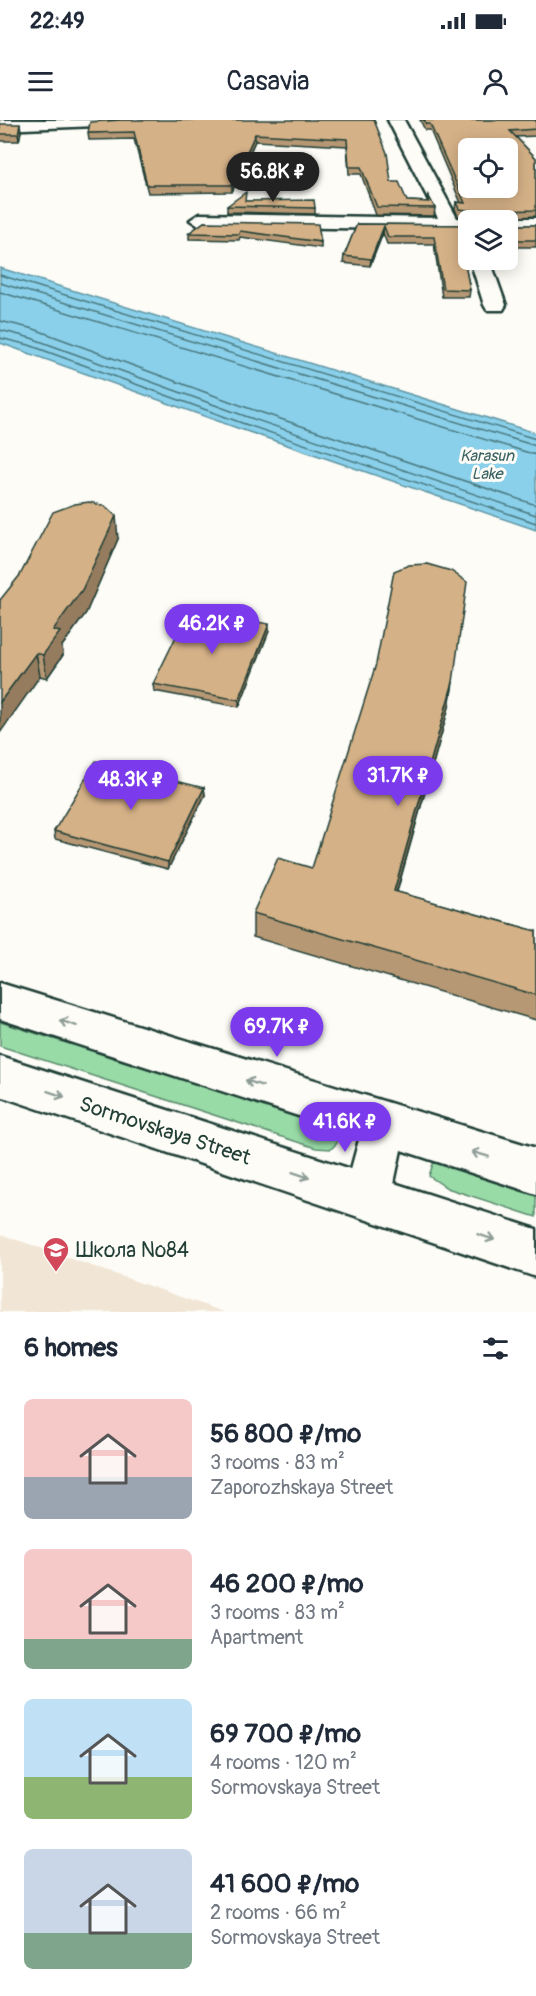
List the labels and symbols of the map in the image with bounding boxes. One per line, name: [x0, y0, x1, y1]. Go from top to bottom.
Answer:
pin: 56.8K ₽: [218, 152, 328, 203]
water label: Karasun Lake: [460, 446, 515, 484]
pin: 46.2K ₽: [157, 604, 267, 655]
pin: 31.7K ₽: [343, 756, 453, 807]
pin: 48.3K ₽: [76, 760, 186, 811]
pin: 69.7K ₽: [222, 1007, 332, 1058]
one-way arrow: [59, 1017, 78, 1028]
one-way arrow: [245, 1077, 264, 1088]
one-way arrow: [46, 1090, 65, 1101]
street label: Sormovskaya Street: [76, 1091, 255, 1172]
pin: 41.6K ₽: [290, 1102, 400, 1153]
one-way arrow: [471, 1148, 490, 1159]
one-way arrow: [291, 1171, 310, 1182]
one-way arrow: [476, 1232, 495, 1243]
school or university icon: Школа №84: [41, 1235, 71, 1273]
place label: Школа №84: [76, 1237, 189, 1264]

